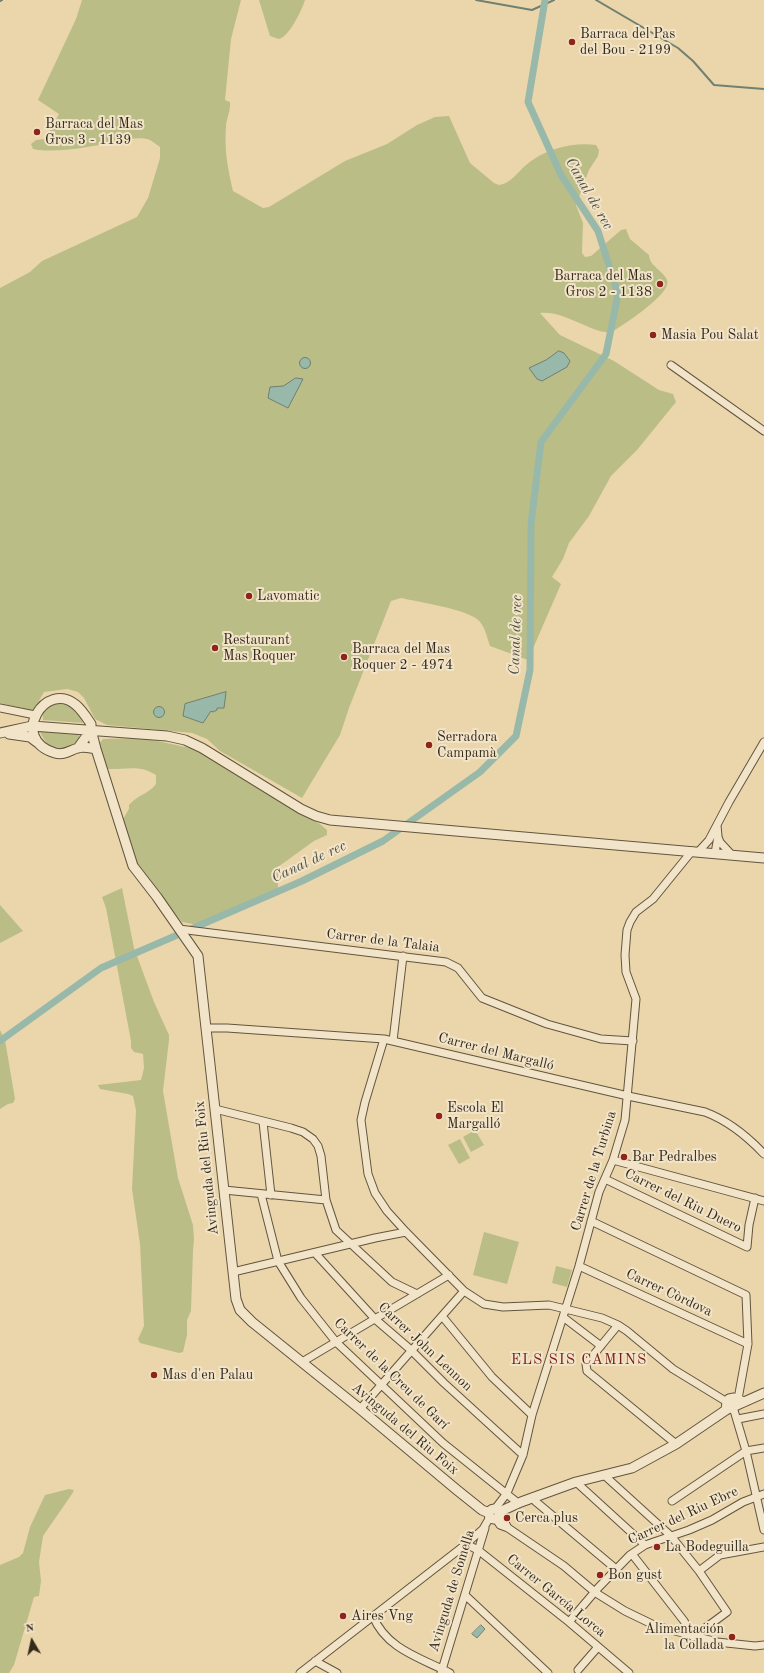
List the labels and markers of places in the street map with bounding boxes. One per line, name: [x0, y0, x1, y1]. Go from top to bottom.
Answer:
place label: Barraca del Pas del Bou - 2199: [580, 26, 675, 58]
marker: Barraca del Pas del Bou - 2199: [567, 37, 577, 47]
place label: Barraca del Mas Gros 3 - 1139: [45, 116, 143, 148]
marker: Barraca del Mas Gros 3 - 1139: [32, 127, 42, 137]
place label: Barraca del Mas Gros 2 - 1138: [554, 268, 652, 300]
marker: Barraca del Mas Gros 2 - 1138: [655, 279, 665, 289]
place label: Masia Pou Salat: [661, 327, 759, 343]
marker: Masia Pou Salat: [648, 330, 658, 340]
place label: Lavomatic: [257, 588, 319, 604]
marker: Lavomatic: [244, 591, 254, 601]
place label: Restaurant Mas Roquer: [223, 632, 295, 664]
place label: Barraca del Mas Roquer 2 - 4974: [352, 641, 453, 674]
marker: Restaurant Mas Roquer: [210, 643, 220, 653]
marker: Barraca del Mas Roquer 2 - 4974: [339, 652, 349, 662]
place label: Serradora Campamà: [437, 729, 497, 762]
marker: Serradora Campamà: [424, 740, 434, 750]
place label: Escola El Margalló: [447, 1100, 504, 1132]
marker: Escola El Margalló: [434, 1111, 444, 1121]
place label: Bar Pedralbes: [632, 1149, 717, 1165]
marker: Bar Pedralbes: [619, 1152, 629, 1162]
place label: Mas d'en Palau: [162, 1367, 253, 1383]
marker: Mas d'en Palau: [149, 1370, 159, 1380]
place label: Cerca plus: [515, 1510, 578, 1526]
marker: Cerca plus: [502, 1513, 512, 1523]
place label: La Bodeguilla: [665, 1539, 749, 1555]
marker: La Bodeguilla: [652, 1542, 662, 1552]
place label: Bon gust: [608, 1567, 662, 1583]
marker: Bon gust: [595, 1570, 605, 1580]
place label: Aires Vng: [351, 1608, 413, 1624]
marker: Aires Vng: [338, 1611, 348, 1621]
place label: Alimentación la Collada: [644, 1621, 724, 1654]
marker: Alimentación la Collada: [727, 1632, 737, 1642]

